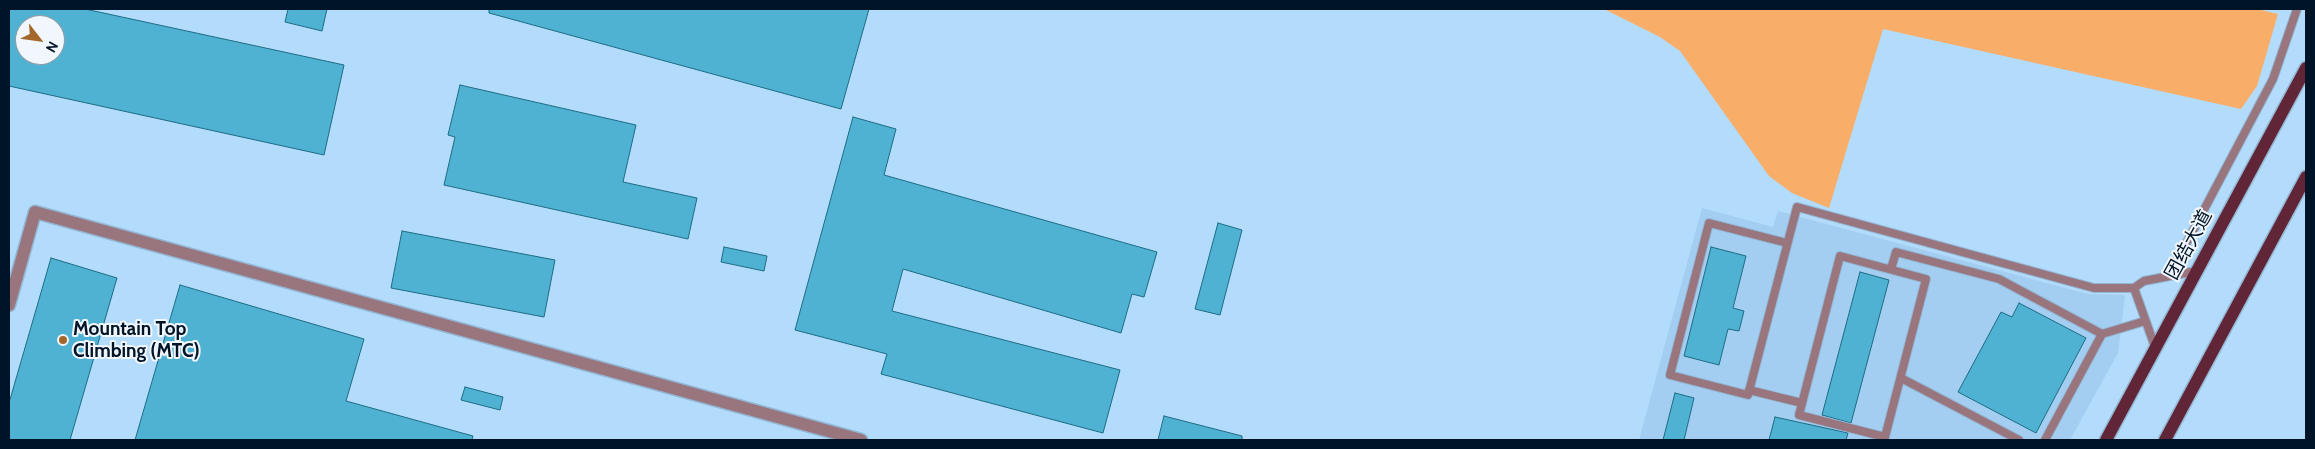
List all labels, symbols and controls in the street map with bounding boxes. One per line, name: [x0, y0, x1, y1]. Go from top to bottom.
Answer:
north arrow: [15, 15, 65, 65]
text: N: [42, 38, 62, 56]
street label: 团结大道: [2161, 206, 2217, 284]
place label: Mountain Top Climbing (MTC): [73, 318, 200, 362]
marker: Mountain Top Climbing (MTC): [57, 334, 69, 346]

